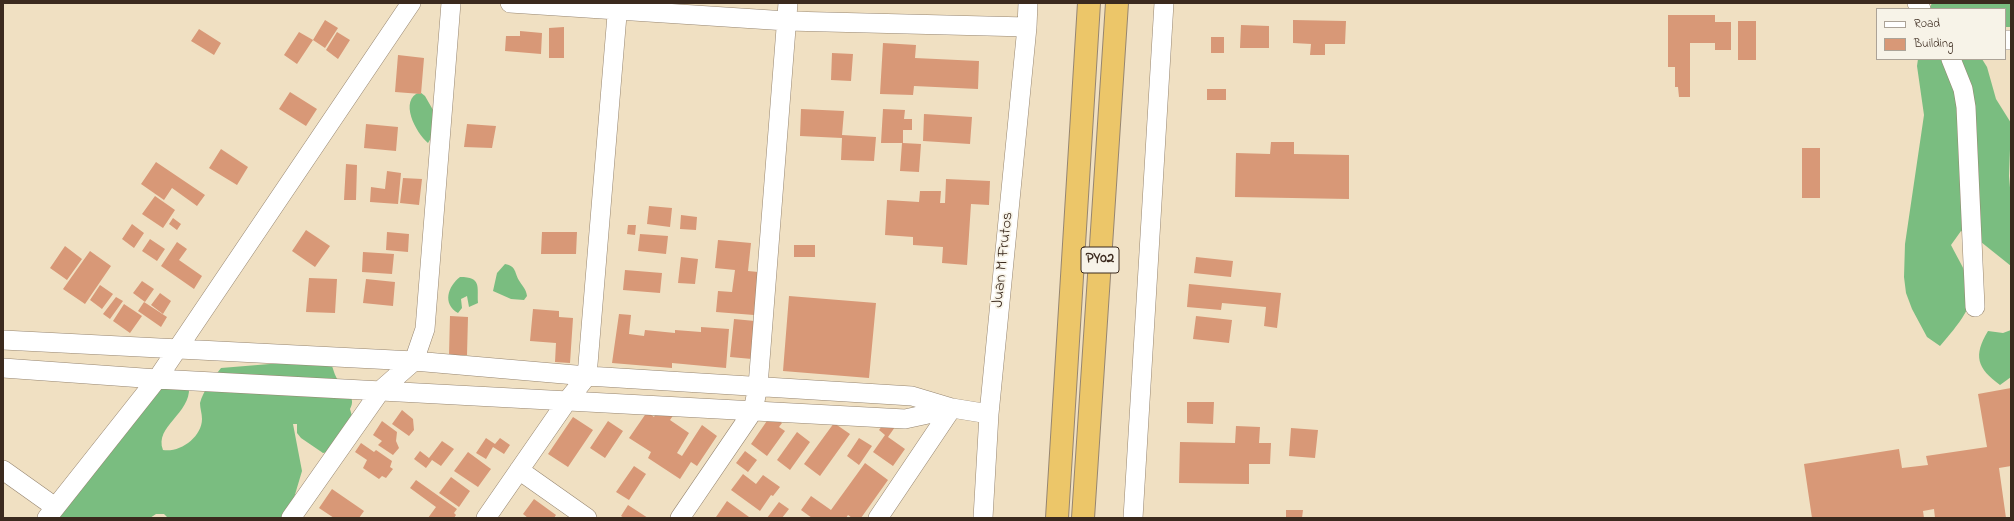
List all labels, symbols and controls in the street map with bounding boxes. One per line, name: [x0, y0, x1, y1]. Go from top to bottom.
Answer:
legend: [1876, 8, 2006, 60]
text: Road: [1914, 15, 1940, 33]
text: Building: [1914, 35, 1953, 53]
street label: Juan M Frutos: [989, 211, 1019, 309]
road number: PY02: [1081, 247, 1119, 273]

